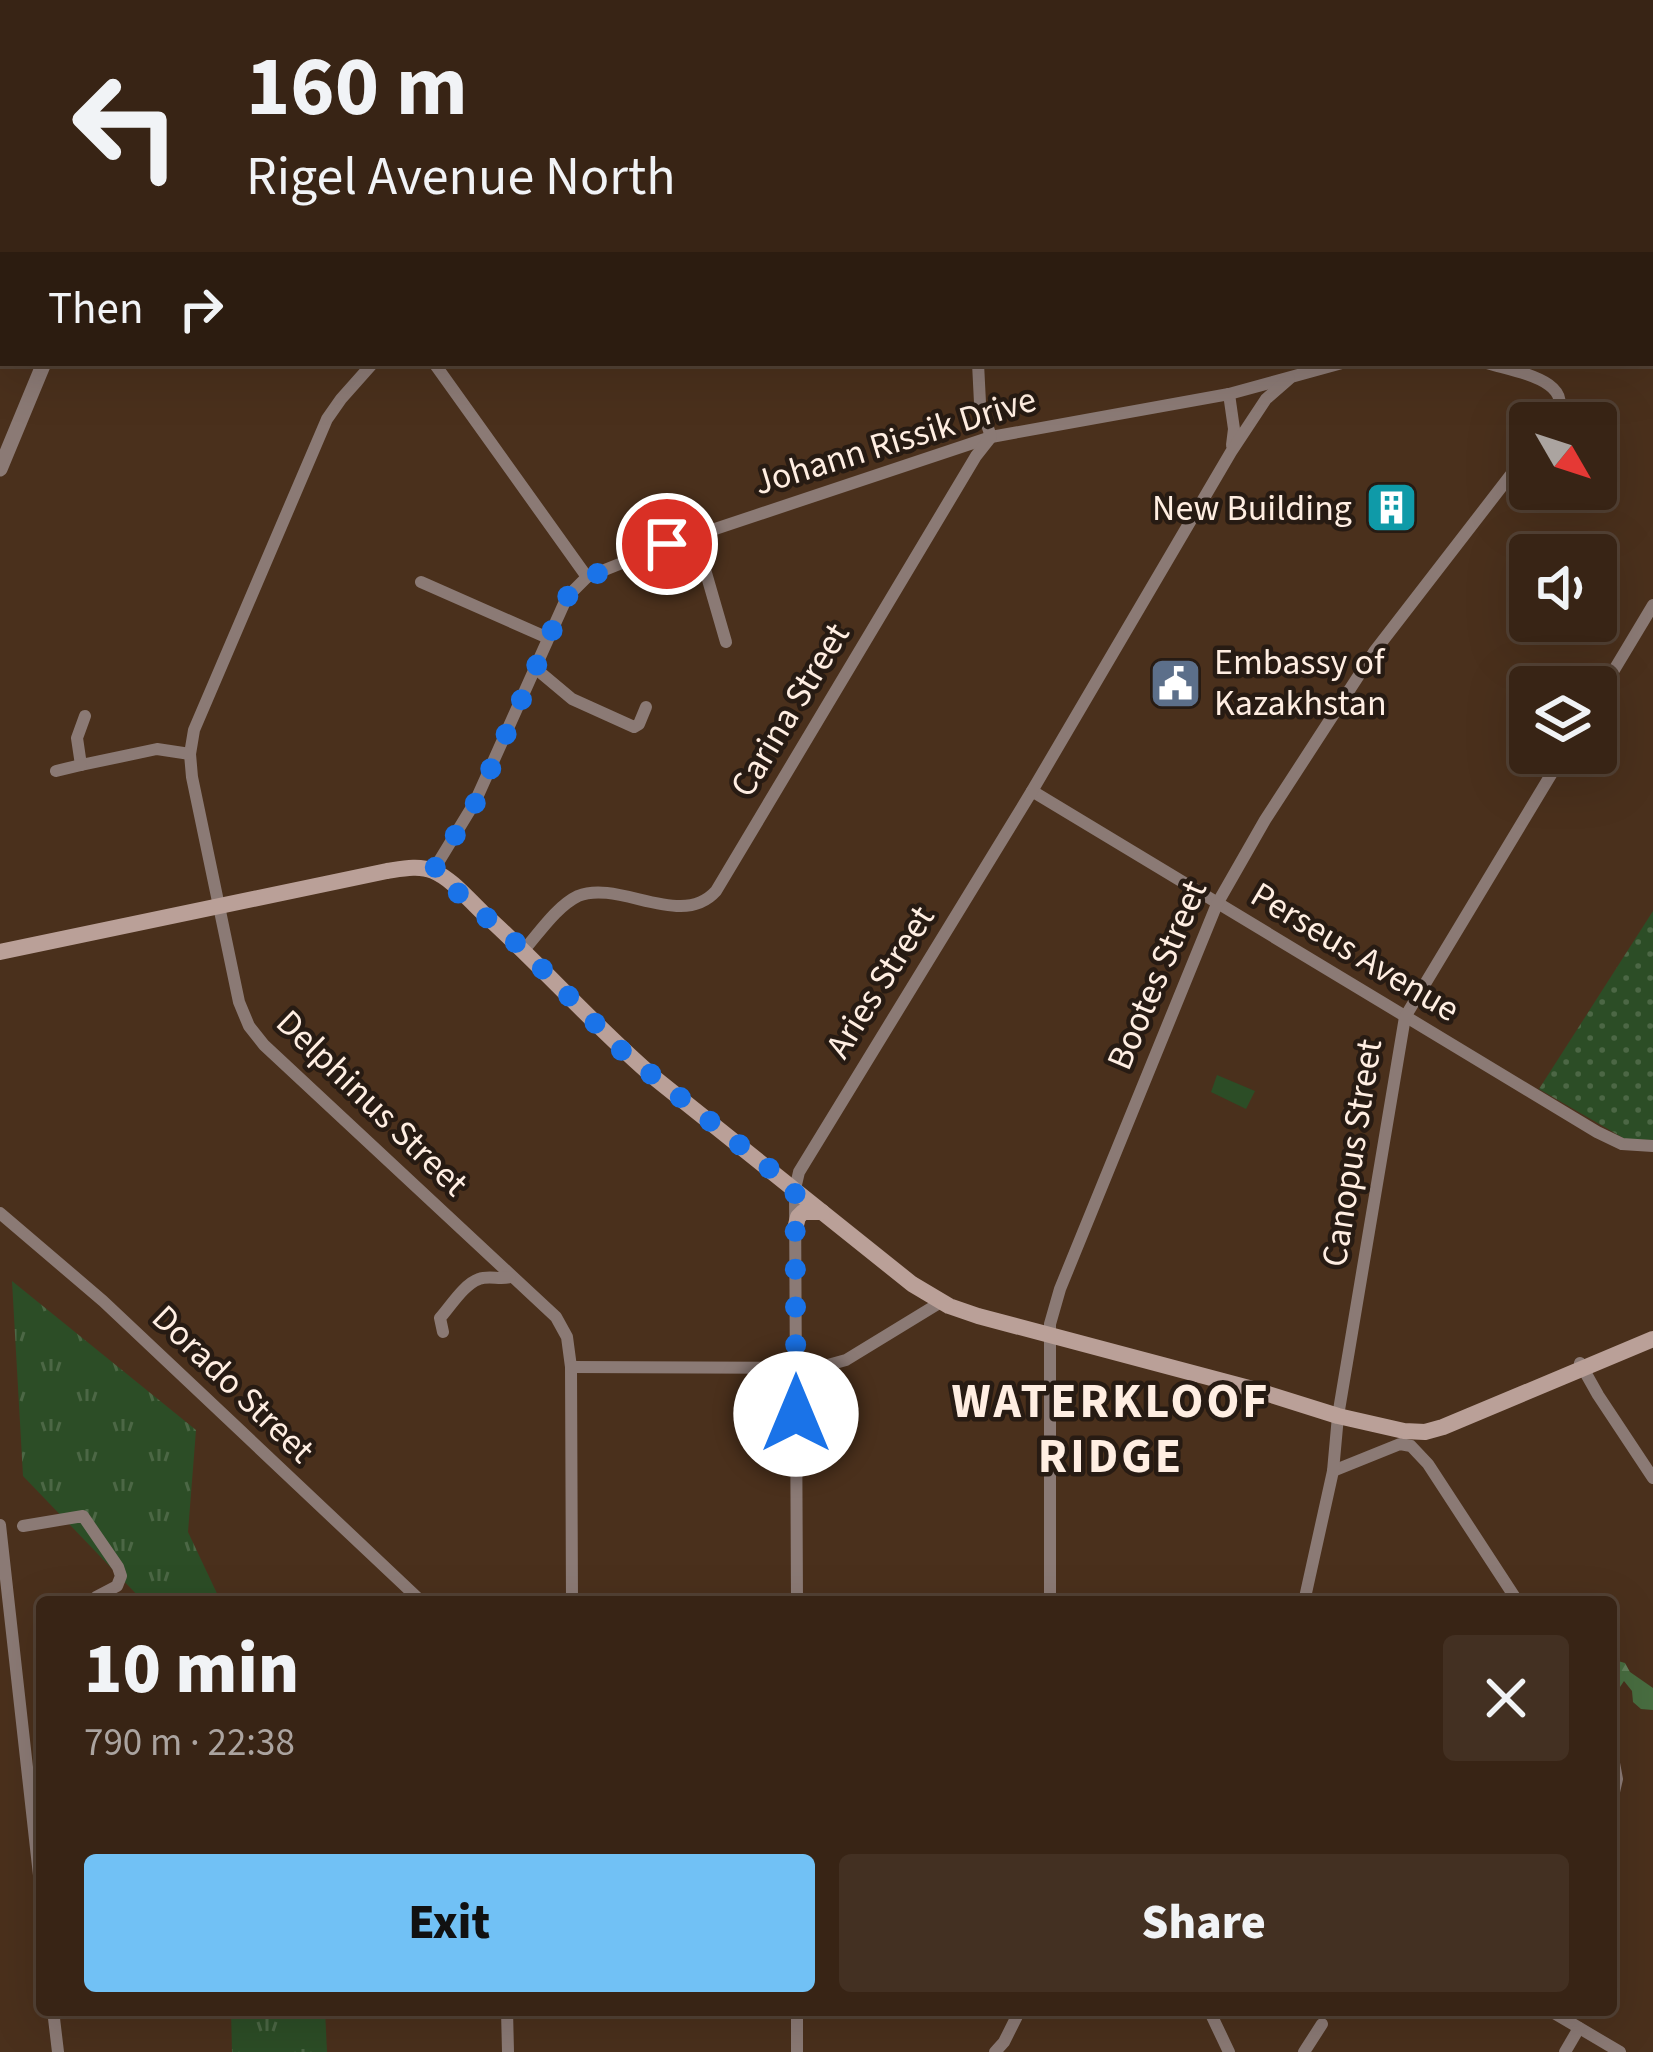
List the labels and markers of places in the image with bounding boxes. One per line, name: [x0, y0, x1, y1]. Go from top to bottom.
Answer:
building icon: New Building: [1363, 480, 1419, 536]
place label: New Building: [1152, 483, 1352, 534]
pin: [616, 493, 718, 595]
place label: Embassy of Kazakhstan: [1214, 637, 1387, 729]
public building icon: Embassy of Kazakhstan: [1147, 655, 1203, 711]

